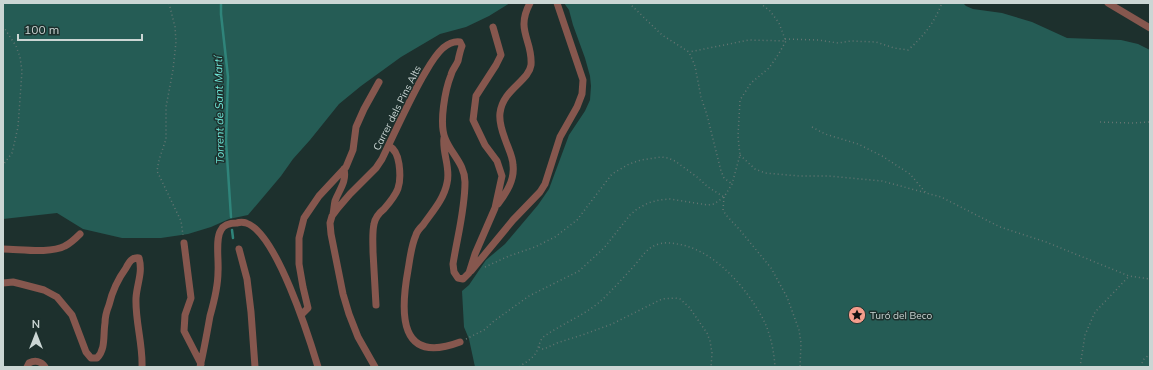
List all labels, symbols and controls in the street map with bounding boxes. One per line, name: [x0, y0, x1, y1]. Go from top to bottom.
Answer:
scale bar: [18, 16, 142, 42]
text: 100 m: [24, 22, 59, 37]
water label: Torrent de Sant Martí: [211, 54, 227, 164]
street label: Carrer dels Pins Alts: [370, 63, 424, 153]
place icon: Turó del Beco: [847, 305, 867, 325]
place label: Turó del Beco: [870, 309, 932, 322]
north arrow: [16, 314, 56, 354]
text: N: [32, 317, 40, 331]

